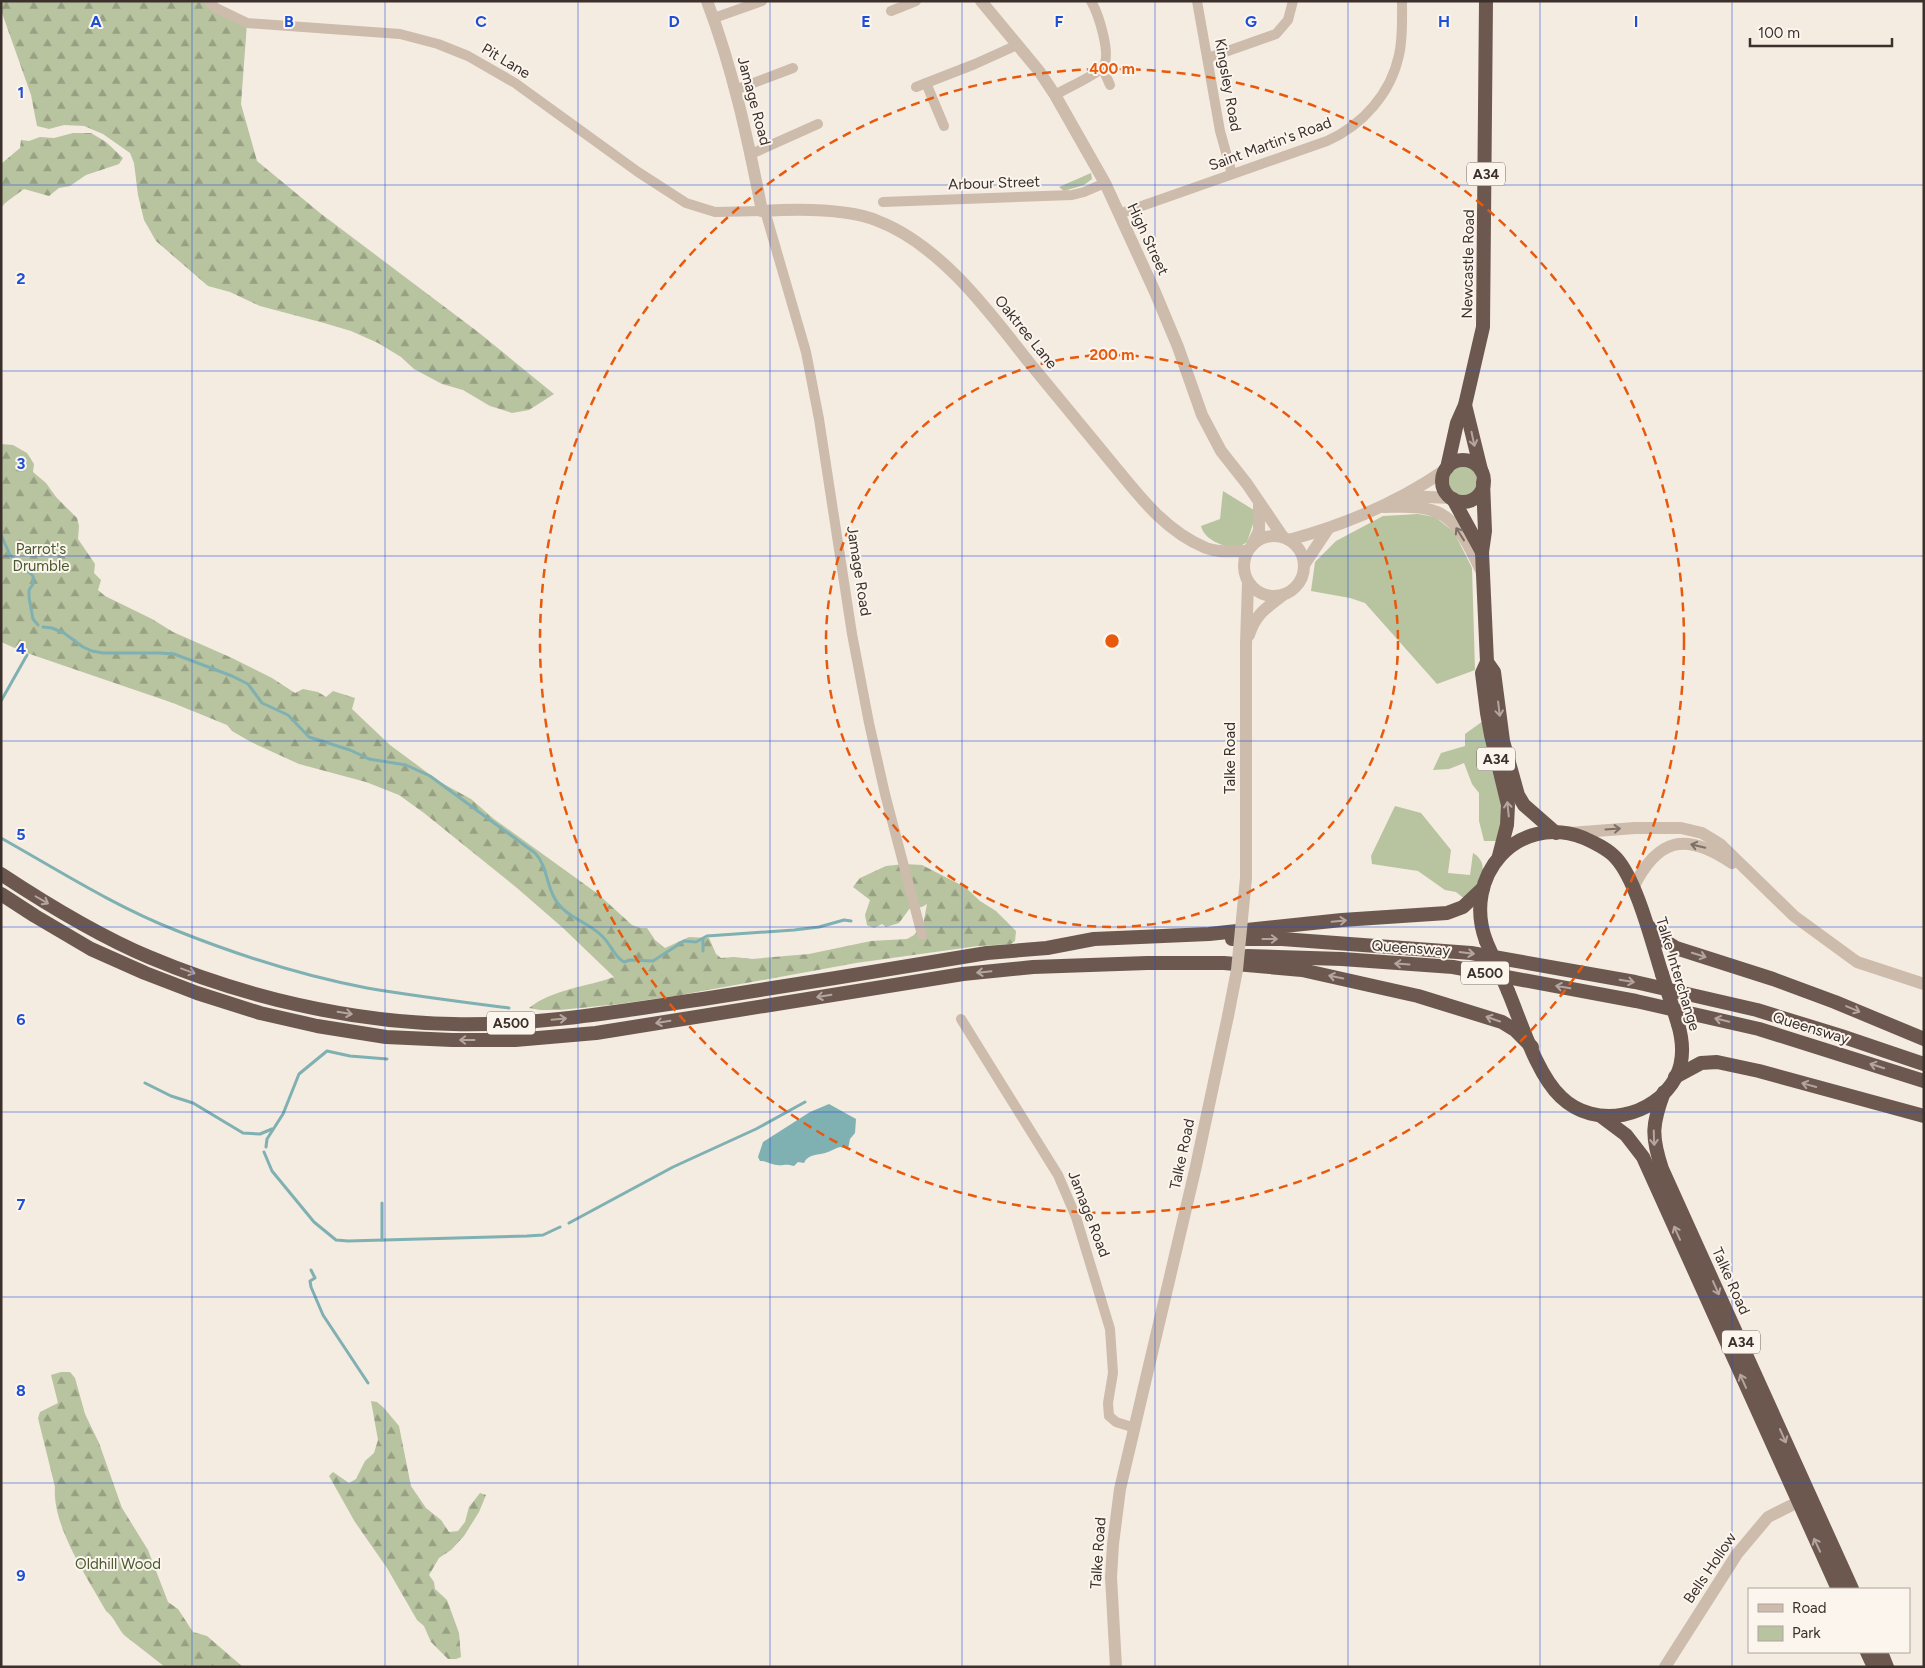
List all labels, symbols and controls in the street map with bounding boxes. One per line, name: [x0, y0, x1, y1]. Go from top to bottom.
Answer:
text: A: [90, 12, 102, 31]
text: B: [284, 12, 294, 31]
text: C: [475, 12, 487, 31]
text: D: [668, 12, 680, 31]
text: E: [861, 12, 871, 31]
text: F: [1055, 12, 1064, 31]
text: G: [1245, 12, 1257, 31]
text: H: [1438, 12, 1450, 31]
text: I: [1634, 12, 1638, 31]
scale bar: [1750, 15, 1892, 47]
text: 100 m: [1758, 24, 1800, 42]
street label: Kingsley Road: [1211, 37, 1245, 133]
street label: Pit Lane: [478, 39, 534, 83]
street label: Jamage Road: [734, 55, 774, 147]
text: 400 m: [1089, 60, 1135, 78]
text: 1: [18, 83, 24, 102]
street label: Saint Martin's Road: [1206, 113, 1334, 175]
road number: A34: [1467, 162, 1505, 185]
street label: Arbour Street: [948, 172, 1041, 194]
street label: High Street: [1123, 200, 1173, 278]
street label: Newcastle Road: [1458, 209, 1478, 319]
text: 2: [16, 269, 26, 288]
street label: Oaktree Lane: [991, 292, 1061, 372]
text: 200 m: [1090, 346, 1134, 364]
one-way arrow: [1469, 431, 1478, 447]
text: 3: [17, 454, 26, 473]
street label: Jamage Road: [843, 525, 875, 617]
one-way arrow: [1455, 527, 1465, 541]
park label: Parrot's Drumble: [13, 540, 69, 575]
centre of rings: [1103, 632, 1121, 650]
text: 4: [16, 639, 26, 658]
one-way arrow: [1494, 700, 1504, 716]
street label: Talke Road: [1221, 722, 1239, 794]
road number: A34: [1477, 748, 1515, 771]
one-way arrow: [1503, 801, 1513, 817]
text: 5: [16, 825, 26, 844]
one-way arrow: [1605, 825, 1621, 834]
one-way arrow: [1690, 841, 1706, 850]
one-way arrow: [35, 895, 50, 905]
street label: Talke Interchange: [1652, 915, 1704, 1033]
one-way arrow: [1331, 916, 1347, 925]
one-way arrow: [1262, 934, 1278, 944]
street label: Queensway: [1371, 936, 1451, 960]
one-way arrow: [1459, 948, 1475, 958]
one-way arrow: [1691, 951, 1707, 961]
one-way arrow: [1394, 959, 1410, 968]
road number: A500: [1461, 961, 1509, 984]
one-way arrow: [180, 967, 195, 976]
one-way arrow: [977, 967, 993, 977]
one-way arrow: [1329, 972, 1345, 981]
one-way arrow: [1619, 977, 1635, 986]
one-way arrow: [1555, 982, 1571, 992]
one-way arrow: [816, 992, 832, 1002]
one-way arrow: [1845, 1005, 1860, 1015]
one-way arrow: [336, 1008, 352, 1018]
street label: Queensway: [1771, 1008, 1851, 1048]
text: 6: [16, 1010, 26, 1029]
road number: A500: [487, 1011, 535, 1034]
one-way arrow: [551, 1014, 567, 1024]
one-way arrow: [1486, 1014, 1501, 1023]
one-way arrow: [1714, 1015, 1730, 1025]
one-way arrow: [656, 1018, 672, 1028]
one-way arrow: [459, 1035, 476, 1045]
one-way arrow: [1870, 1061, 1886, 1070]
one-way arrow: [1801, 1079, 1817, 1089]
street label: Talke Road: [1166, 1117, 1198, 1191]
one-way arrow: [1650, 1130, 1659, 1146]
street label: Jamage Road: [1064, 1168, 1114, 1260]
text: 7: [17, 1195, 26, 1214]
one-way arrow: [1672, 1226, 1681, 1241]
street label: Talke Road: [1708, 1245, 1754, 1317]
one-way arrow: [1712, 1280, 1722, 1295]
road number: A34: [1722, 1330, 1760, 1354]
one-way arrow: [1738, 1374, 1748, 1389]
text: 8: [16, 1381, 26, 1400]
one-way arrow: [1779, 1428, 1788, 1443]
street label: Talke Road: [1087, 1517, 1109, 1589]
street label: Bells Hollow: [1680, 1529, 1740, 1607]
one-way arrow: [1812, 1538, 1822, 1553]
park label: Oldhill Wood: [75, 1555, 161, 1573]
text: 9: [16, 1566, 26, 1585]
legend: [1748, 1588, 1910, 1653]
text: Road: [1792, 1599, 1827, 1617]
text: Park: [1792, 1624, 1821, 1642]

